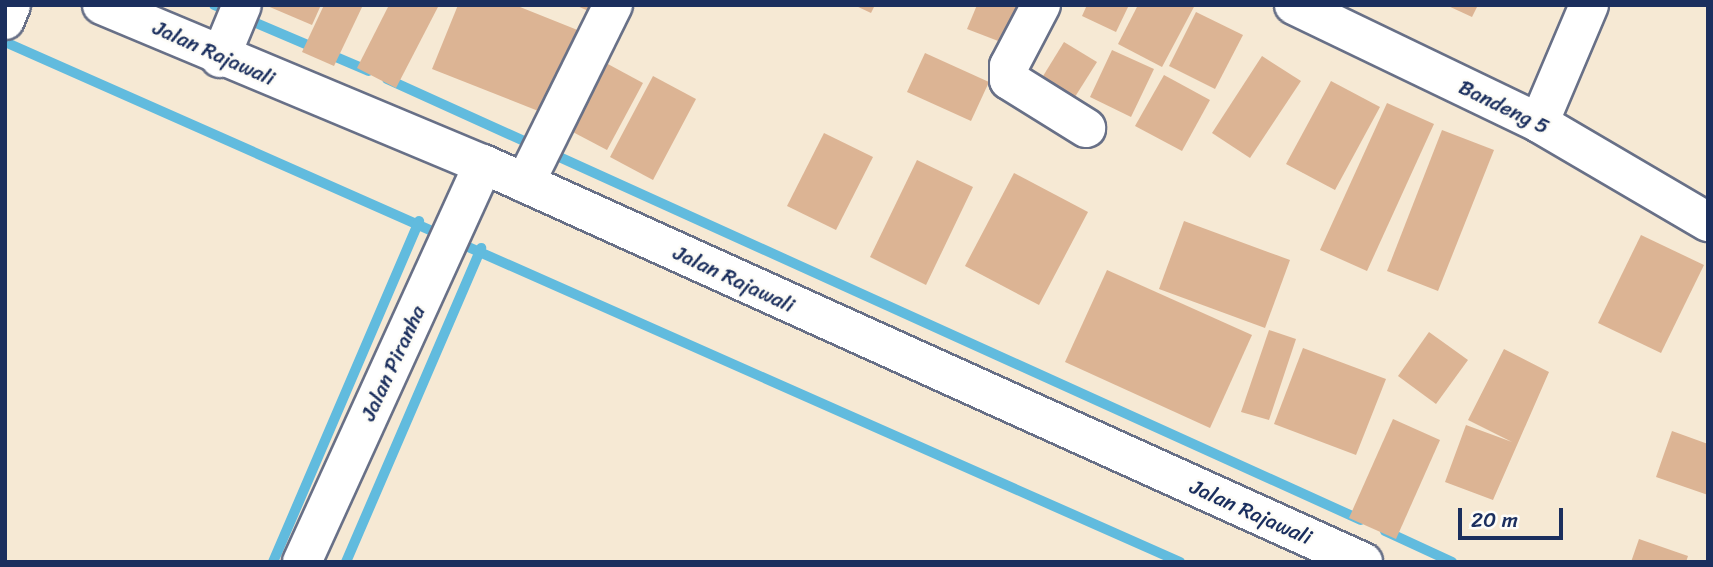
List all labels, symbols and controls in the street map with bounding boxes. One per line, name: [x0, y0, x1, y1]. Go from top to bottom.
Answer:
street label: Jalan Rajawali: [149, 15, 279, 91]
street label: Bandeng 5: [1455, 74, 1553, 140]
street label: Jalan Rajawali: [669, 240, 799, 318]
street label: Jalan Piranha: [355, 301, 431, 425]
street label: Jalan Rajawali: [1186, 474, 1316, 550]
scale bar: [1461, 494, 1566, 538]
text: 20 m: [1471, 501, 1518, 539]

